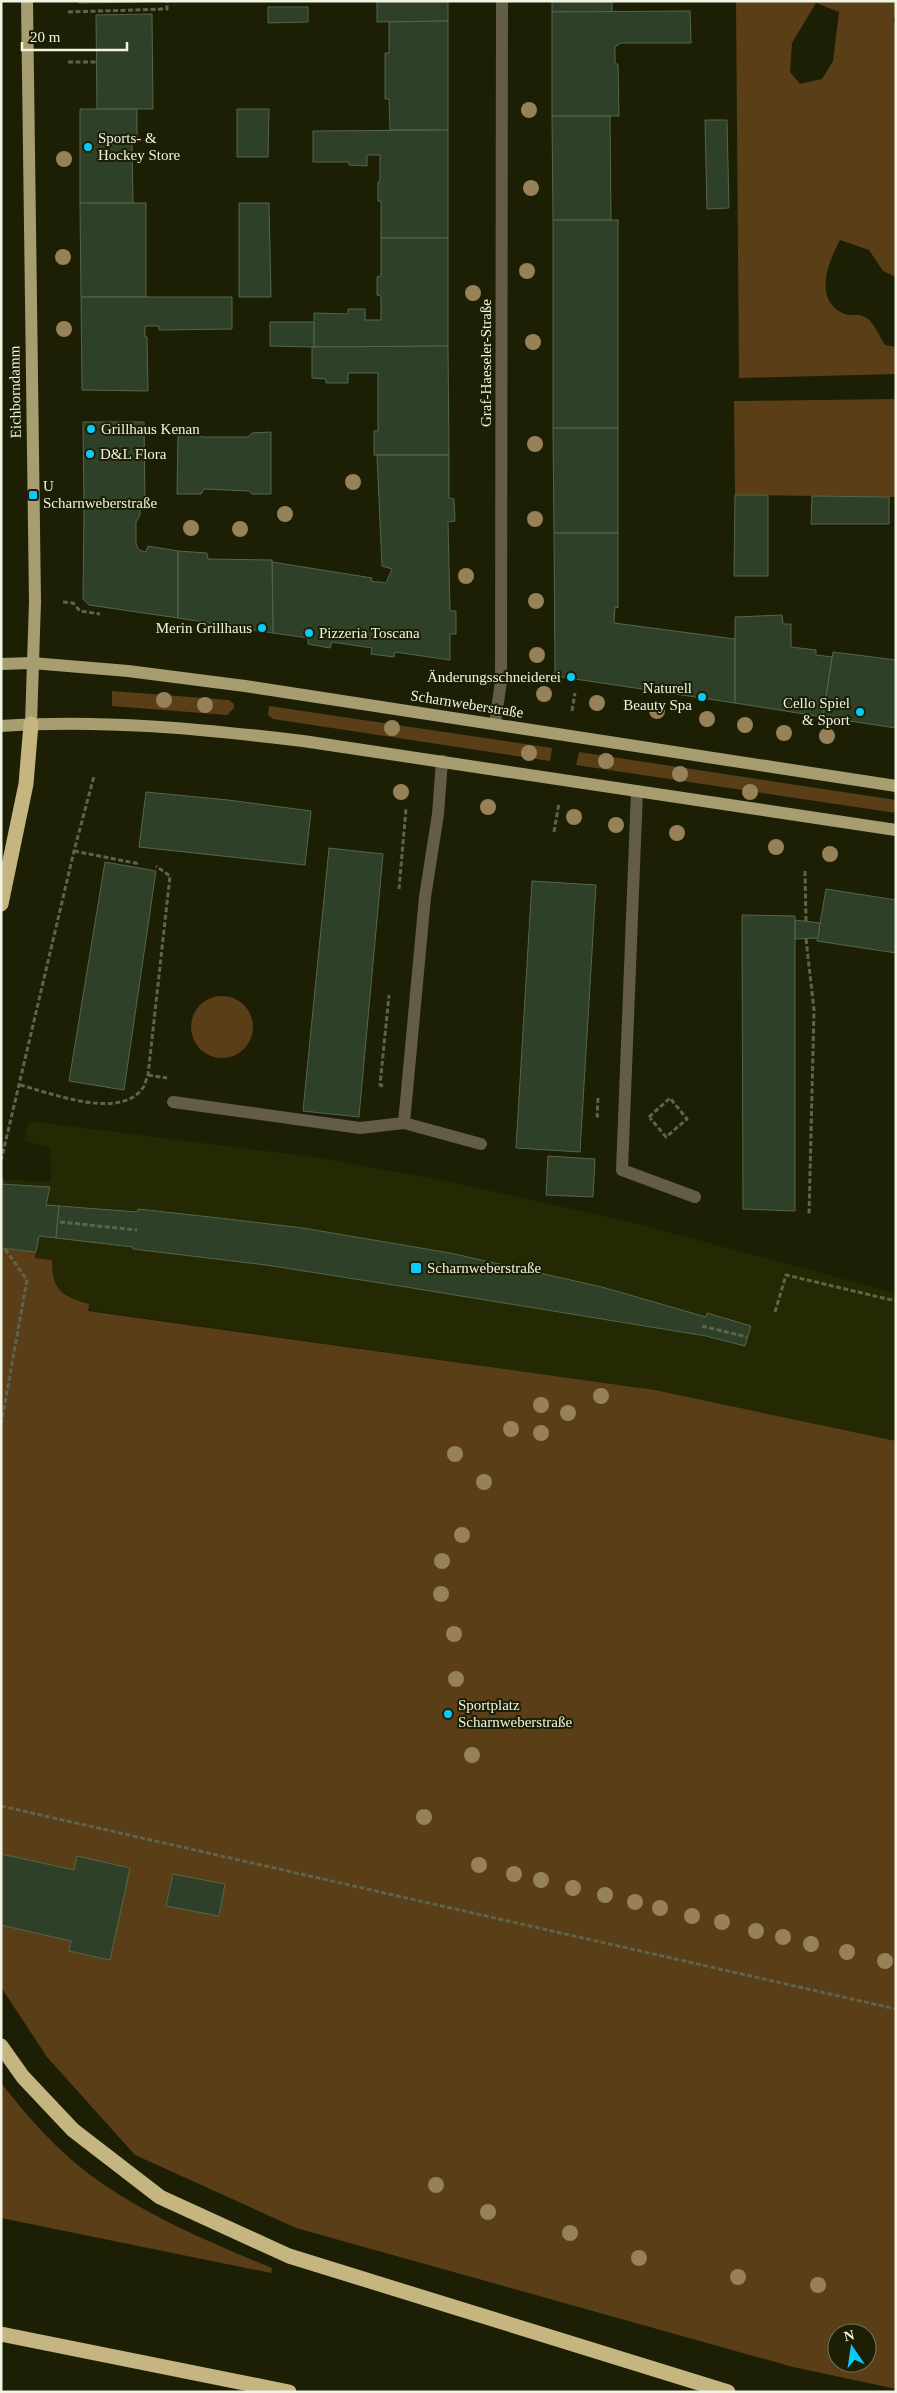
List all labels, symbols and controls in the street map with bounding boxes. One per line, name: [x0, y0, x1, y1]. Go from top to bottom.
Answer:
scale bar: [22, 20, 128, 52]
text: 20 m: [30, 29, 61, 45]
place label: Sports- & Hockey Store: [98, 130, 180, 163]
marker: Sports- & Hockey Store: [82, 141, 94, 153]
street label: Graf-Haeseler-Straße: [478, 299, 494, 427]
street label: Eichborndamm: [6, 345, 24, 438]
place label: Grillhaus Kenan: [101, 421, 200, 437]
marker: Grillhaus Kenan: [85, 423, 97, 435]
place label: D&L Flora: [100, 446, 167, 462]
marker: D&L Flora: [84, 448, 96, 460]
place label: U Scharnweberstraße: [43, 478, 157, 511]
marker: U Scharnweberstraße: [27, 489, 39, 501]
place label: Merin Grillhaus: [156, 620, 252, 636]
marker: Merin Grillhaus: [256, 622, 268, 634]
place label: Pizzeria Toscana: [319, 625, 420, 641]
marker: Pizzeria Toscana: [303, 627, 315, 639]
place label: Änderungsschneiderei: [427, 669, 561, 685]
marker: Änderungsschneiderei: [565, 671, 577, 683]
place label: Naturell Beauty Spa: [623, 680, 692, 713]
street label: Scharnweberstraße: [409, 687, 525, 721]
marker: Naturell Beauty Spa: [696, 691, 708, 703]
place label: Cello Spiel & Sport: [783, 695, 851, 728]
marker: Cello Spiel & Sport: [854, 706, 866, 718]
place label: Scharnweberstraße: [427, 1260, 541, 1276]
marker: Scharnweberstraße: [409, 1261, 423, 1275]
place label: Sportplatz Scharnweberstraße: [458, 1697, 572, 1730]
marker: Sportplatz Scharnweberstraße: [442, 1708, 454, 1720]
north arrow: [827, 2323, 877, 2373]
text: N: [843, 2327, 856, 2344]

